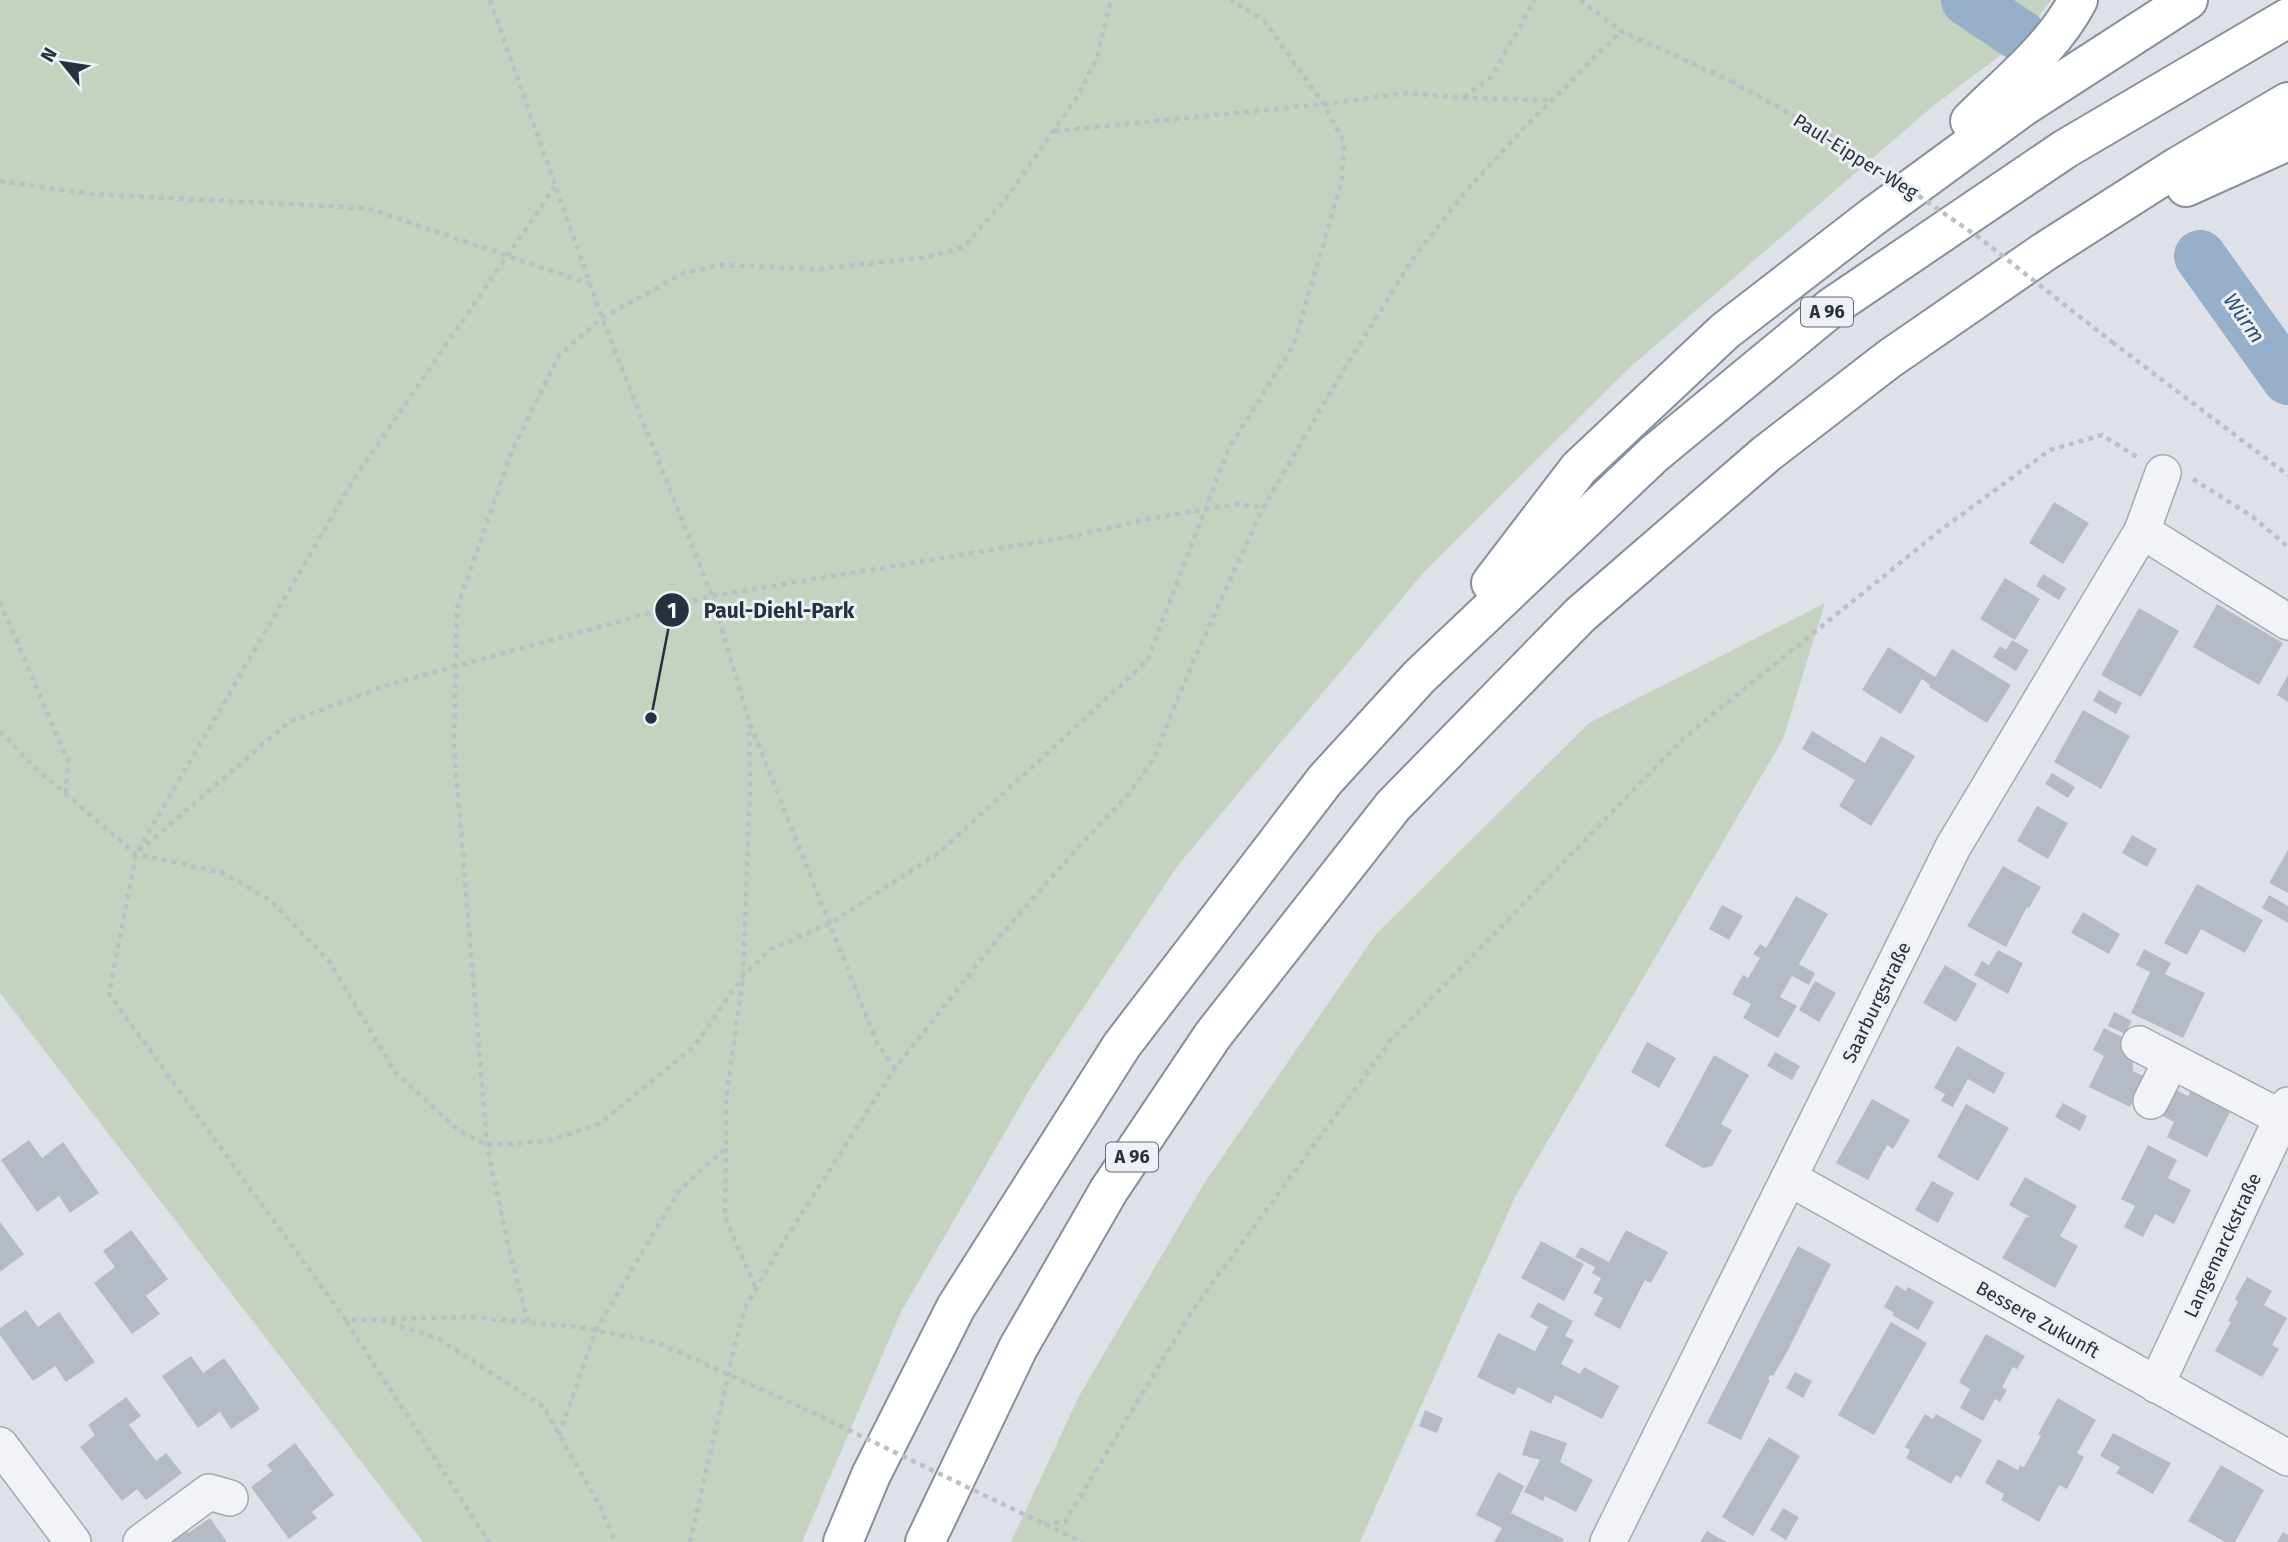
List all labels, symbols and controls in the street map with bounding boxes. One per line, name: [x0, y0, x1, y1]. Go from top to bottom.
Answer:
north arrow: [28, 28, 98, 98]
text: N: [36, 44, 62, 66]
street label: Paul-Eipper-Weg: [1789, 109, 1923, 204]
water label: Würm: [2218, 288, 2270, 348]
road number: A 96: [1801, 298, 1853, 326]
callout: Paul-Diehl-Park: [655, 589, 868, 631]
text: 1: [667, 598, 677, 624]
text: Paul-Diehl-Park: [704, 598, 855, 624]
street label: Saarburgstraße: [1837, 938, 1916, 1066]
road number: A 96: [1106, 1142, 1158, 1172]
street label: Langemarckstraße: [2179, 1169, 2266, 1321]
street label: Bessere Zukunft: [1972, 1276, 2104, 1363]

